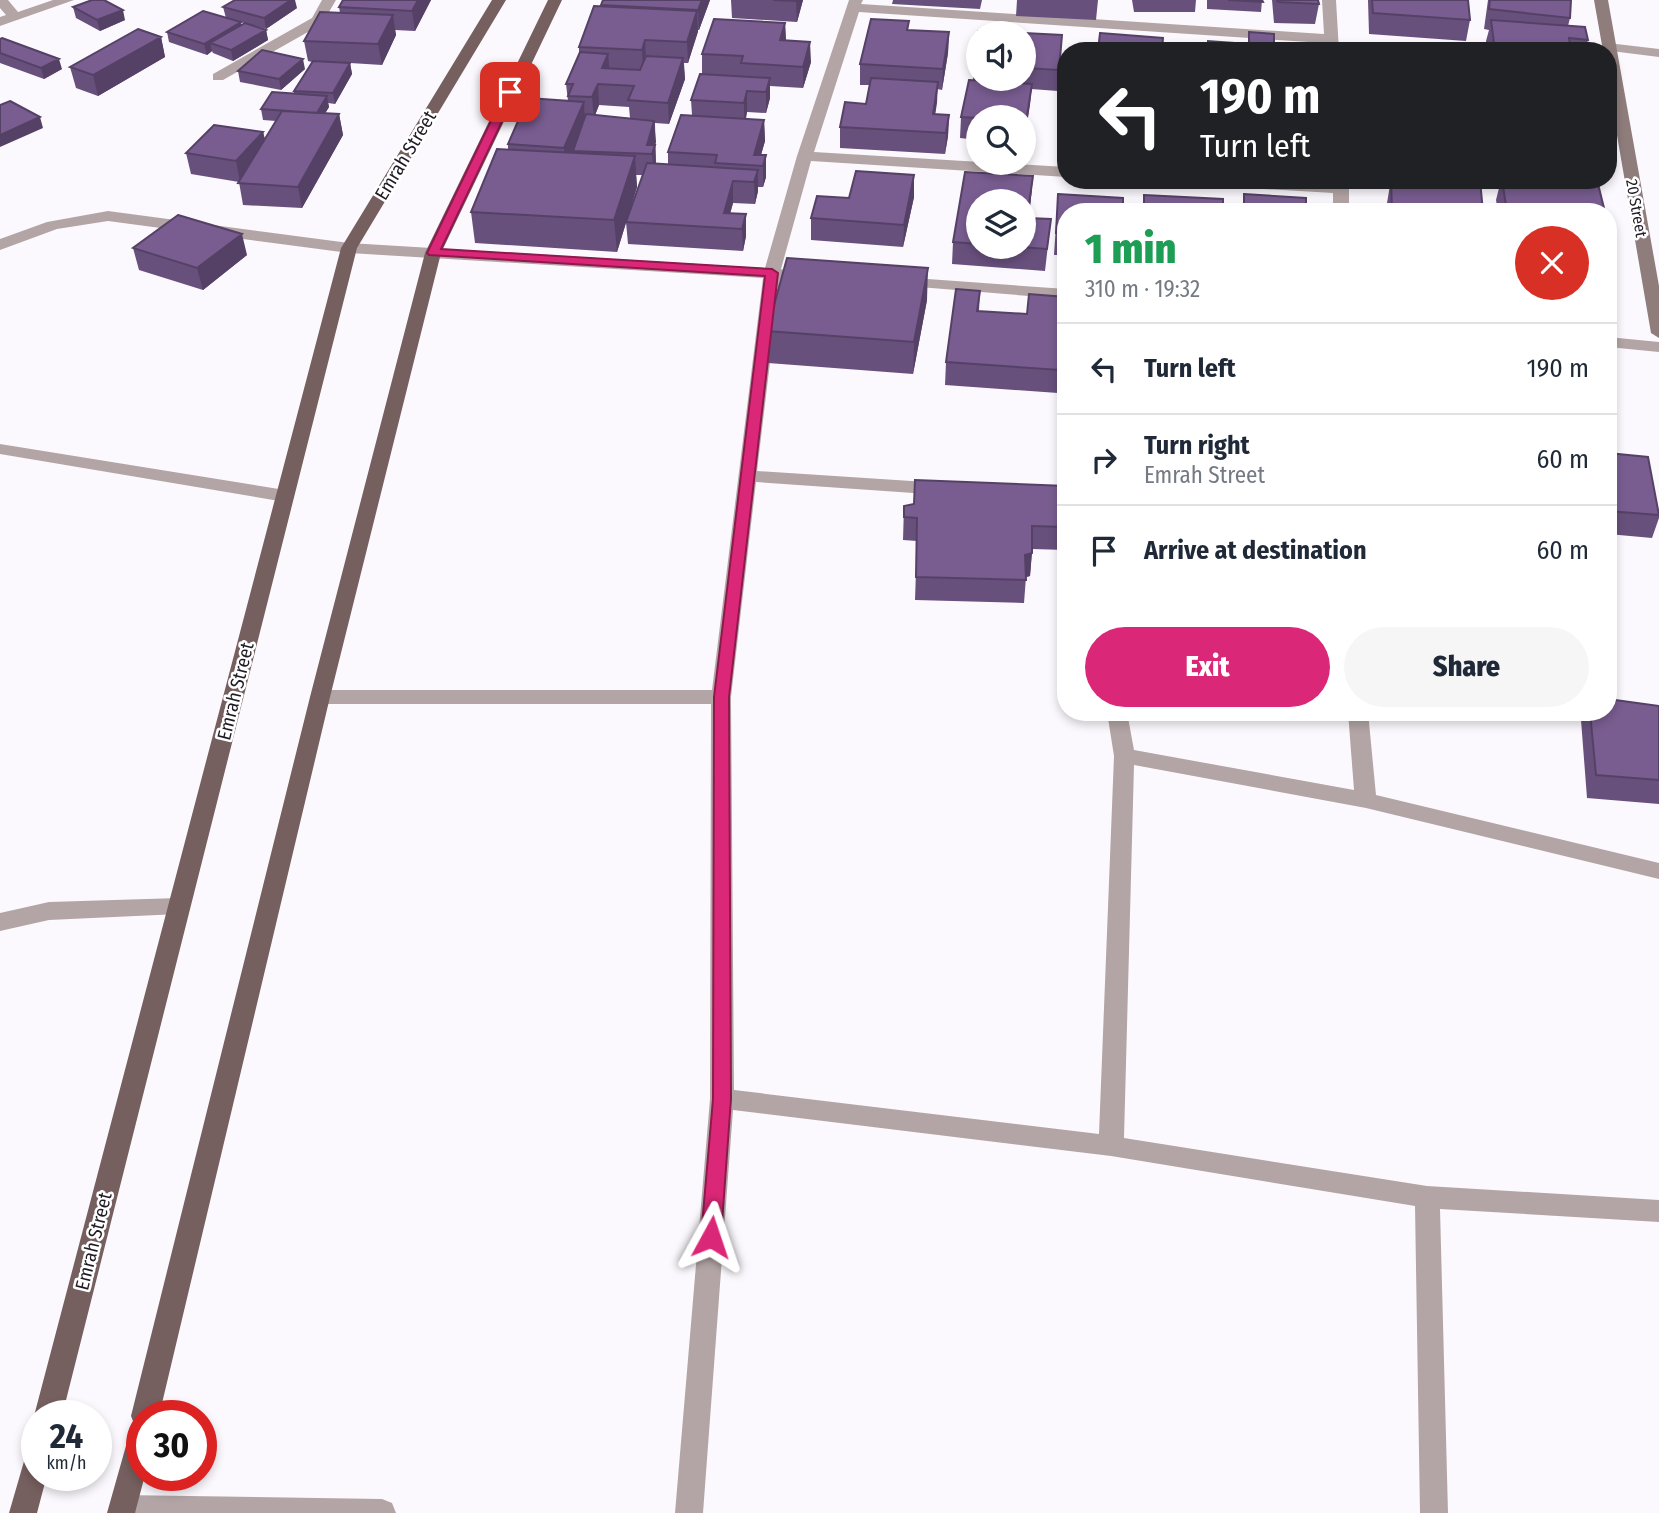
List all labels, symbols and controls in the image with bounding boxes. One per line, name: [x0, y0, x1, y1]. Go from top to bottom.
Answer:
map controls: [966, 21, 1036, 259]
button: sound: [966, 21, 1036, 91]
pin: [480, 62, 540, 122]
text: 190 m: [1200, 67, 1320, 126]
icon: left: [1085, 70, 1176, 161]
icon: arrive: [491, 73, 529, 111]
button: search: [966, 105, 1036, 175]
street label: Emrah Street: [370, 106, 441, 204]
text: Turn left: [1200, 127, 1310, 165]
street label: 20 Street: [1622, 178, 1651, 239]
button: layers: [966, 189, 1036, 259]
text: 1 min: [1085, 224, 1176, 274]
button: close: [1515, 226, 1589, 300]
text: 310 m · 19:32: [1085, 275, 1200, 303]
icon: left: [1085, 350, 1123, 388]
text: Turn left: [1144, 353, 1236, 384]
text: 190 m: [1527, 353, 1589, 384]
text: Turn right: [1144, 430, 1250, 461]
icon: right: [1085, 441, 1123, 479]
text: 60 m: [1536, 444, 1589, 475]
text: Emrah Street: [1144, 461, 1265, 489]
icon: arrive: [1085, 532, 1123, 570]
text: Arrive at destination: [1144, 535, 1367, 566]
text: 60 m: [1536, 535, 1589, 566]
button: Exit: [1085, 627, 1330, 707]
button: Share: [1344, 627, 1589, 707]
street label: Emrah Street: [212, 639, 259, 742]
street label: Emrah Street: [70, 1189, 117, 1292]
position arrow: [674, 1200, 748, 1274]
speed limit sign: 30: [126, 1400, 217, 1491]
text: 24: [50, 1415, 83, 1457]
text: km/h: [46, 1452, 87, 1474]

